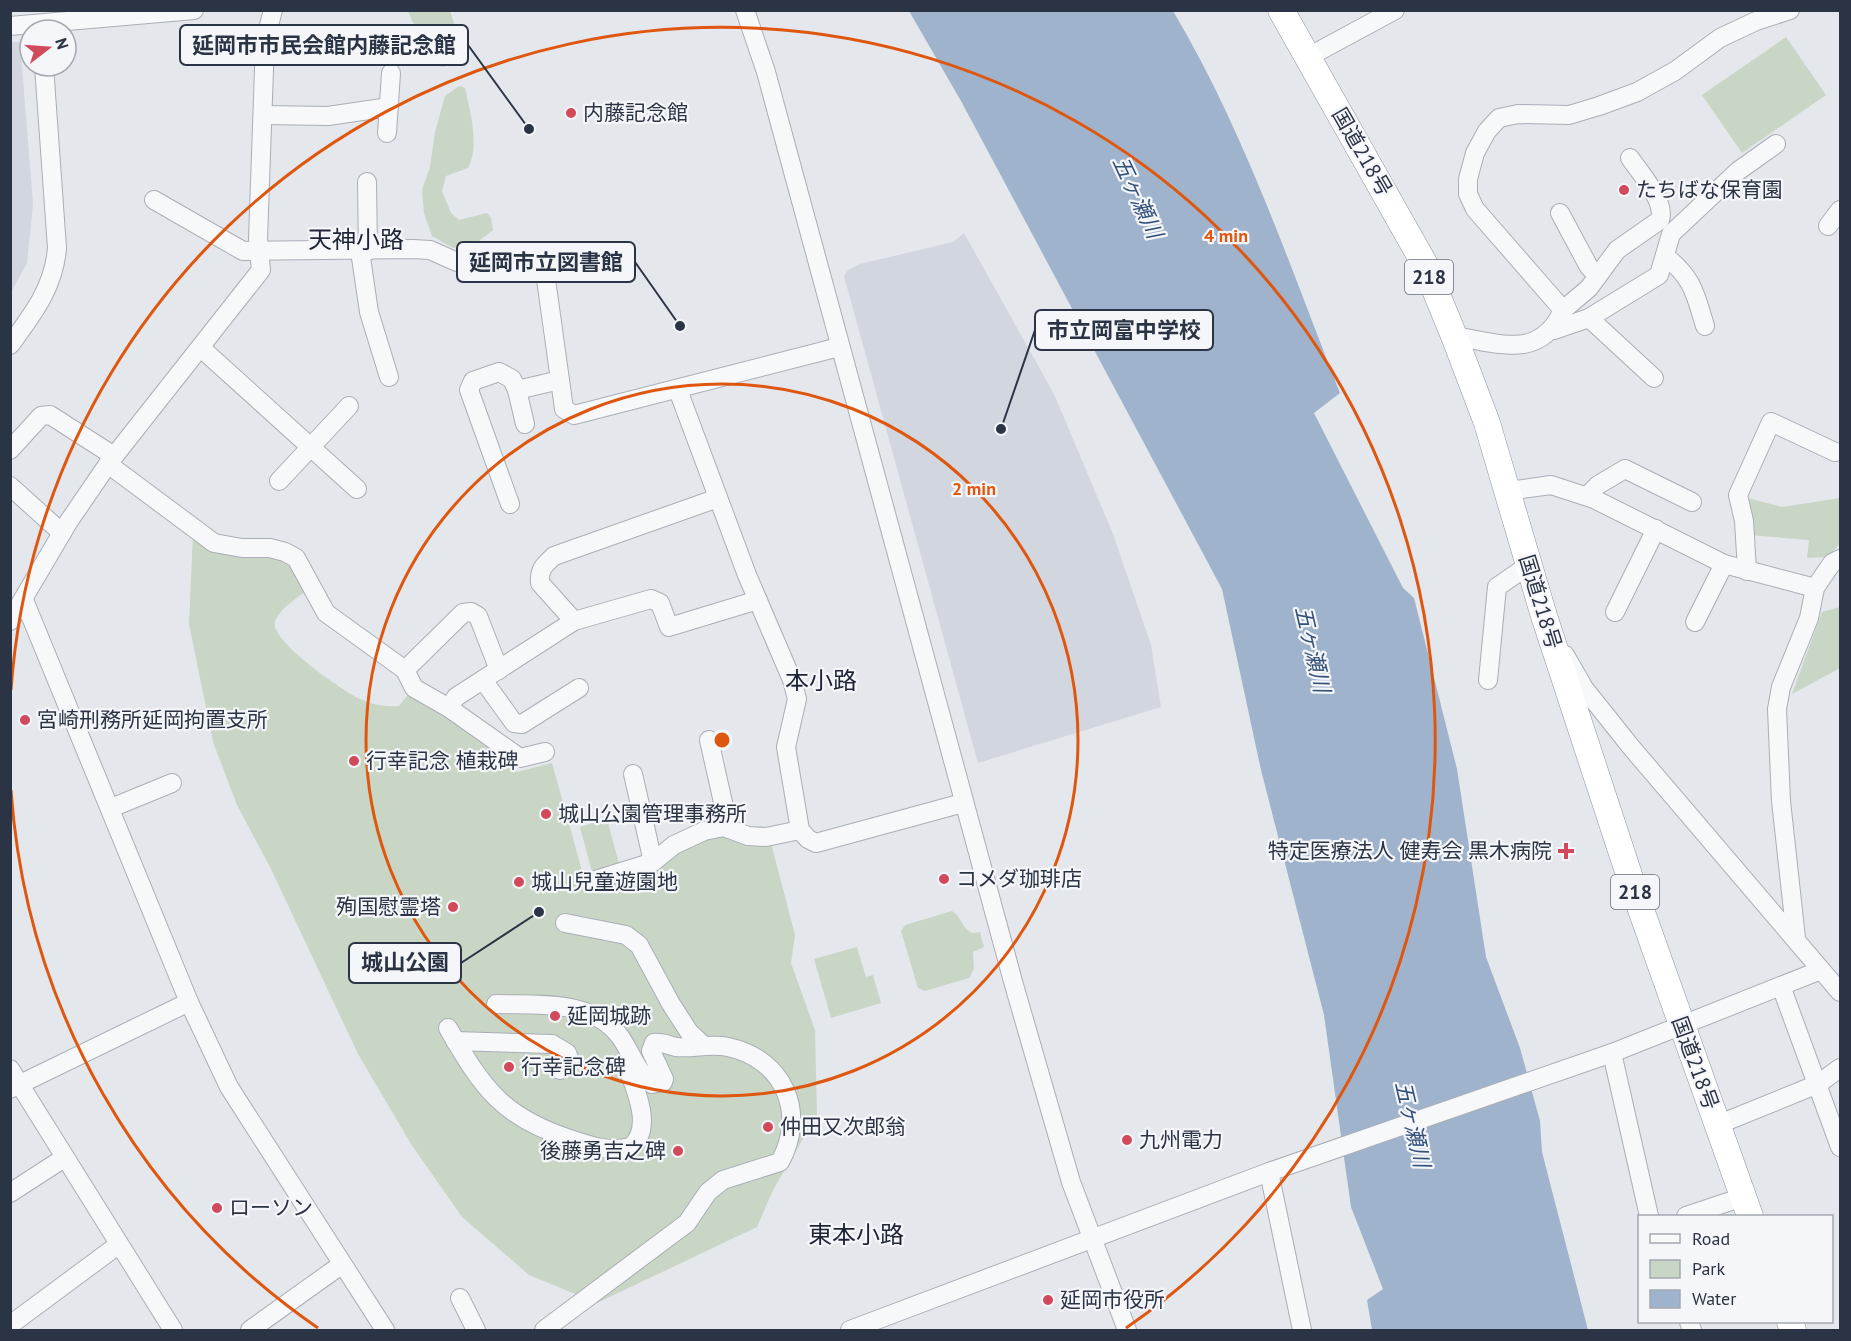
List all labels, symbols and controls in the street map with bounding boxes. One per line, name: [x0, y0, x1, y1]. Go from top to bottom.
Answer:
north arrow: [18, 18, 78, 78]
callout: 延岡市市民会館内藤記念館: [180, 25, 468, 65]
text: 延岡市市民会館内藤記念館: [192, 31, 456, 59]
text: N: [51, 36, 73, 52]
place label: 内藤記念館: [583, 99, 688, 126]
street label: 国道218号: [1326, 103, 1398, 201]
marker: 内藤記念館: [564, 106, 578, 120]
water label: 五ヶ瀬川: [1107, 151, 1170, 245]
place label: たちばな保育園: [1636, 176, 1783, 203]
marker: たちばな保育園: [1617, 183, 1631, 197]
district label: 天神小路: [308, 224, 404, 255]
text: 4 min: [1204, 224, 1248, 247]
callout: 延岡市立図書館: [457, 242, 635, 282]
text: 延岡市立図書館: [469, 248, 623, 276]
road number: 218: [1405, 260, 1453, 294]
callout: 市立岡富中学校: [1035, 310, 1213, 350]
text: 市立岡富中学校: [1047, 316, 1201, 344]
text: 2 min: [952, 477, 996, 500]
street label: 国道218号: [1513, 551, 1568, 652]
water label: 五ヶ瀬川: [1289, 603, 1337, 697]
district label: 本小路: [785, 665, 857, 696]
place label: 宮崎刑務所延岡拘置支所: [37, 706, 268, 733]
marker: 宮崎刑務所延岡拘置支所: [18, 713, 32, 727]
centre of rings: [712, 730, 732, 750]
place label: 行幸記念 植栽碑: [366, 747, 519, 774]
marker: 行幸記念 植栽碑: [347, 754, 361, 768]
place label: 城山公園管理事務所: [558, 800, 747, 827]
marker: 城山公園管理事務所: [539, 807, 553, 821]
place label: 特定医療法人 健寿会 黒木病院: [1268, 837, 1552, 864]
marker: 特定医療法人 健寿会 黒木病院: [1557, 842, 1575, 860]
place label: コメダ珈琲店: [956, 865, 1082, 892]
place label: 城山兒童遊園地: [531, 868, 678, 895]
marker: コメダ珈琲店: [937, 872, 951, 886]
marker: 城山兒童遊園地: [512, 875, 526, 889]
road number: 218: [1611, 875, 1659, 909]
place label: 殉国慰霊塔: [336, 893, 441, 920]
marker: 殉国慰霊塔: [446, 900, 460, 914]
callout: 城山公園: [349, 943, 461, 983]
text: 城山公園: [361, 948, 449, 976]
place label: 延岡城跡: [567, 1002, 651, 1029]
marker: 延岡城跡: [548, 1009, 562, 1023]
street label: 国道218号: [1666, 1012, 1725, 1113]
place label: 行幸記念碑: [521, 1053, 626, 1080]
marker: 行幸記念碑: [502, 1060, 516, 1074]
water label: 五ヶ瀬川: [1389, 1078, 1437, 1172]
place label: 仲田又次郎翁: [780, 1113, 906, 1140]
marker: 仲田又次郎翁: [761, 1120, 775, 1134]
place label: 九州電力: [1139, 1126, 1223, 1153]
marker: 九州電力: [1120, 1133, 1134, 1147]
place label: 後藤勇吉之碑: [540, 1137, 666, 1164]
marker: 後藤勇吉之碑: [671, 1144, 685, 1158]
place label: ローソン: [229, 1194, 313, 1221]
marker: ローソン: [210, 1201, 224, 1215]
legend: [1638, 1215, 1833, 1323]
district label: 東本小路: [808, 1219, 904, 1250]
text: Road: [1692, 1227, 1730, 1250]
text: Park: [1692, 1257, 1725, 1280]
place label: 延岡市役所: [1060, 1286, 1165, 1313]
text: Water: [1692, 1287, 1736, 1310]
marker: 延岡市役所: [1041, 1293, 1055, 1307]

